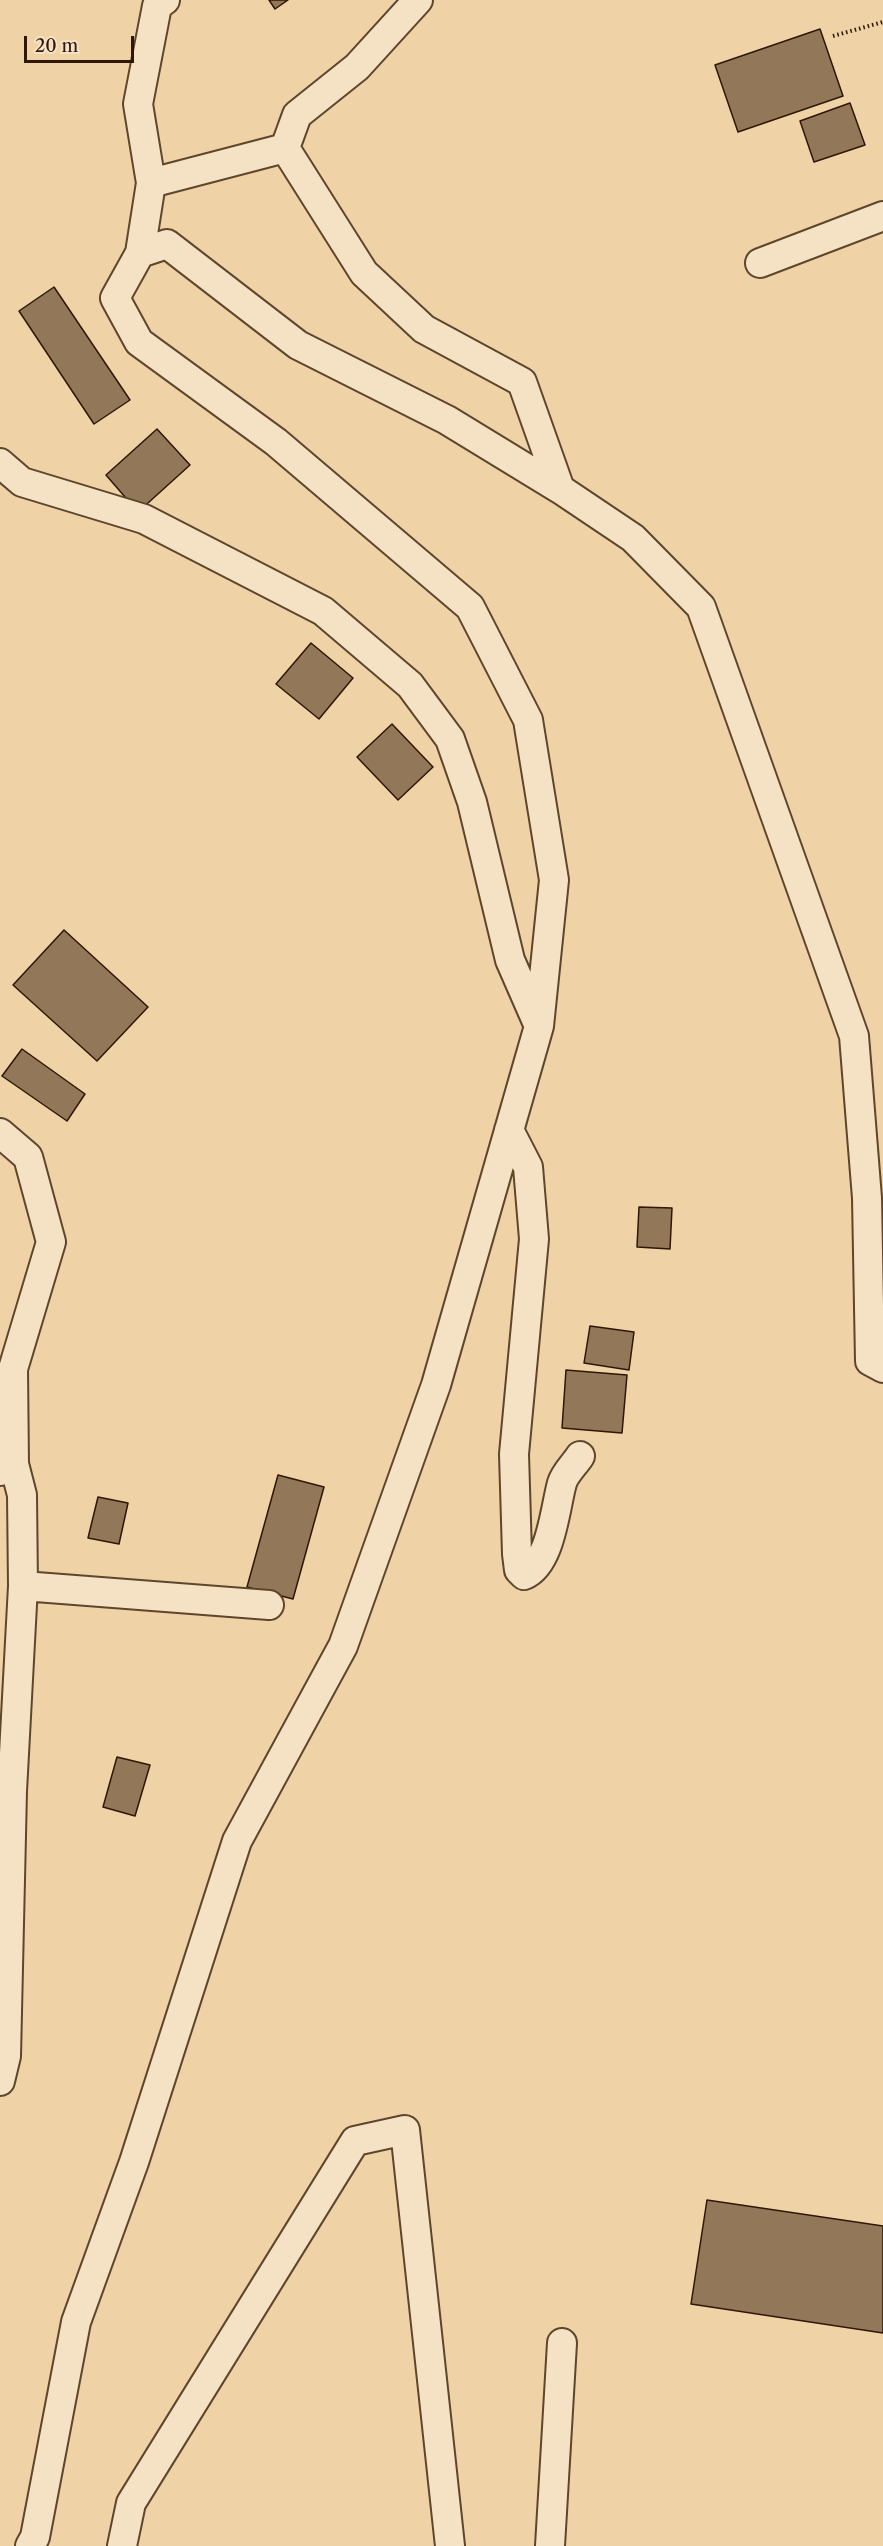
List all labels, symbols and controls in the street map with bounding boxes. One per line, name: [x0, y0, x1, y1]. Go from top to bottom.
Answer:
scale bar: [27, 24, 136, 62]
text: 20 m: [35, 35, 78, 57]

